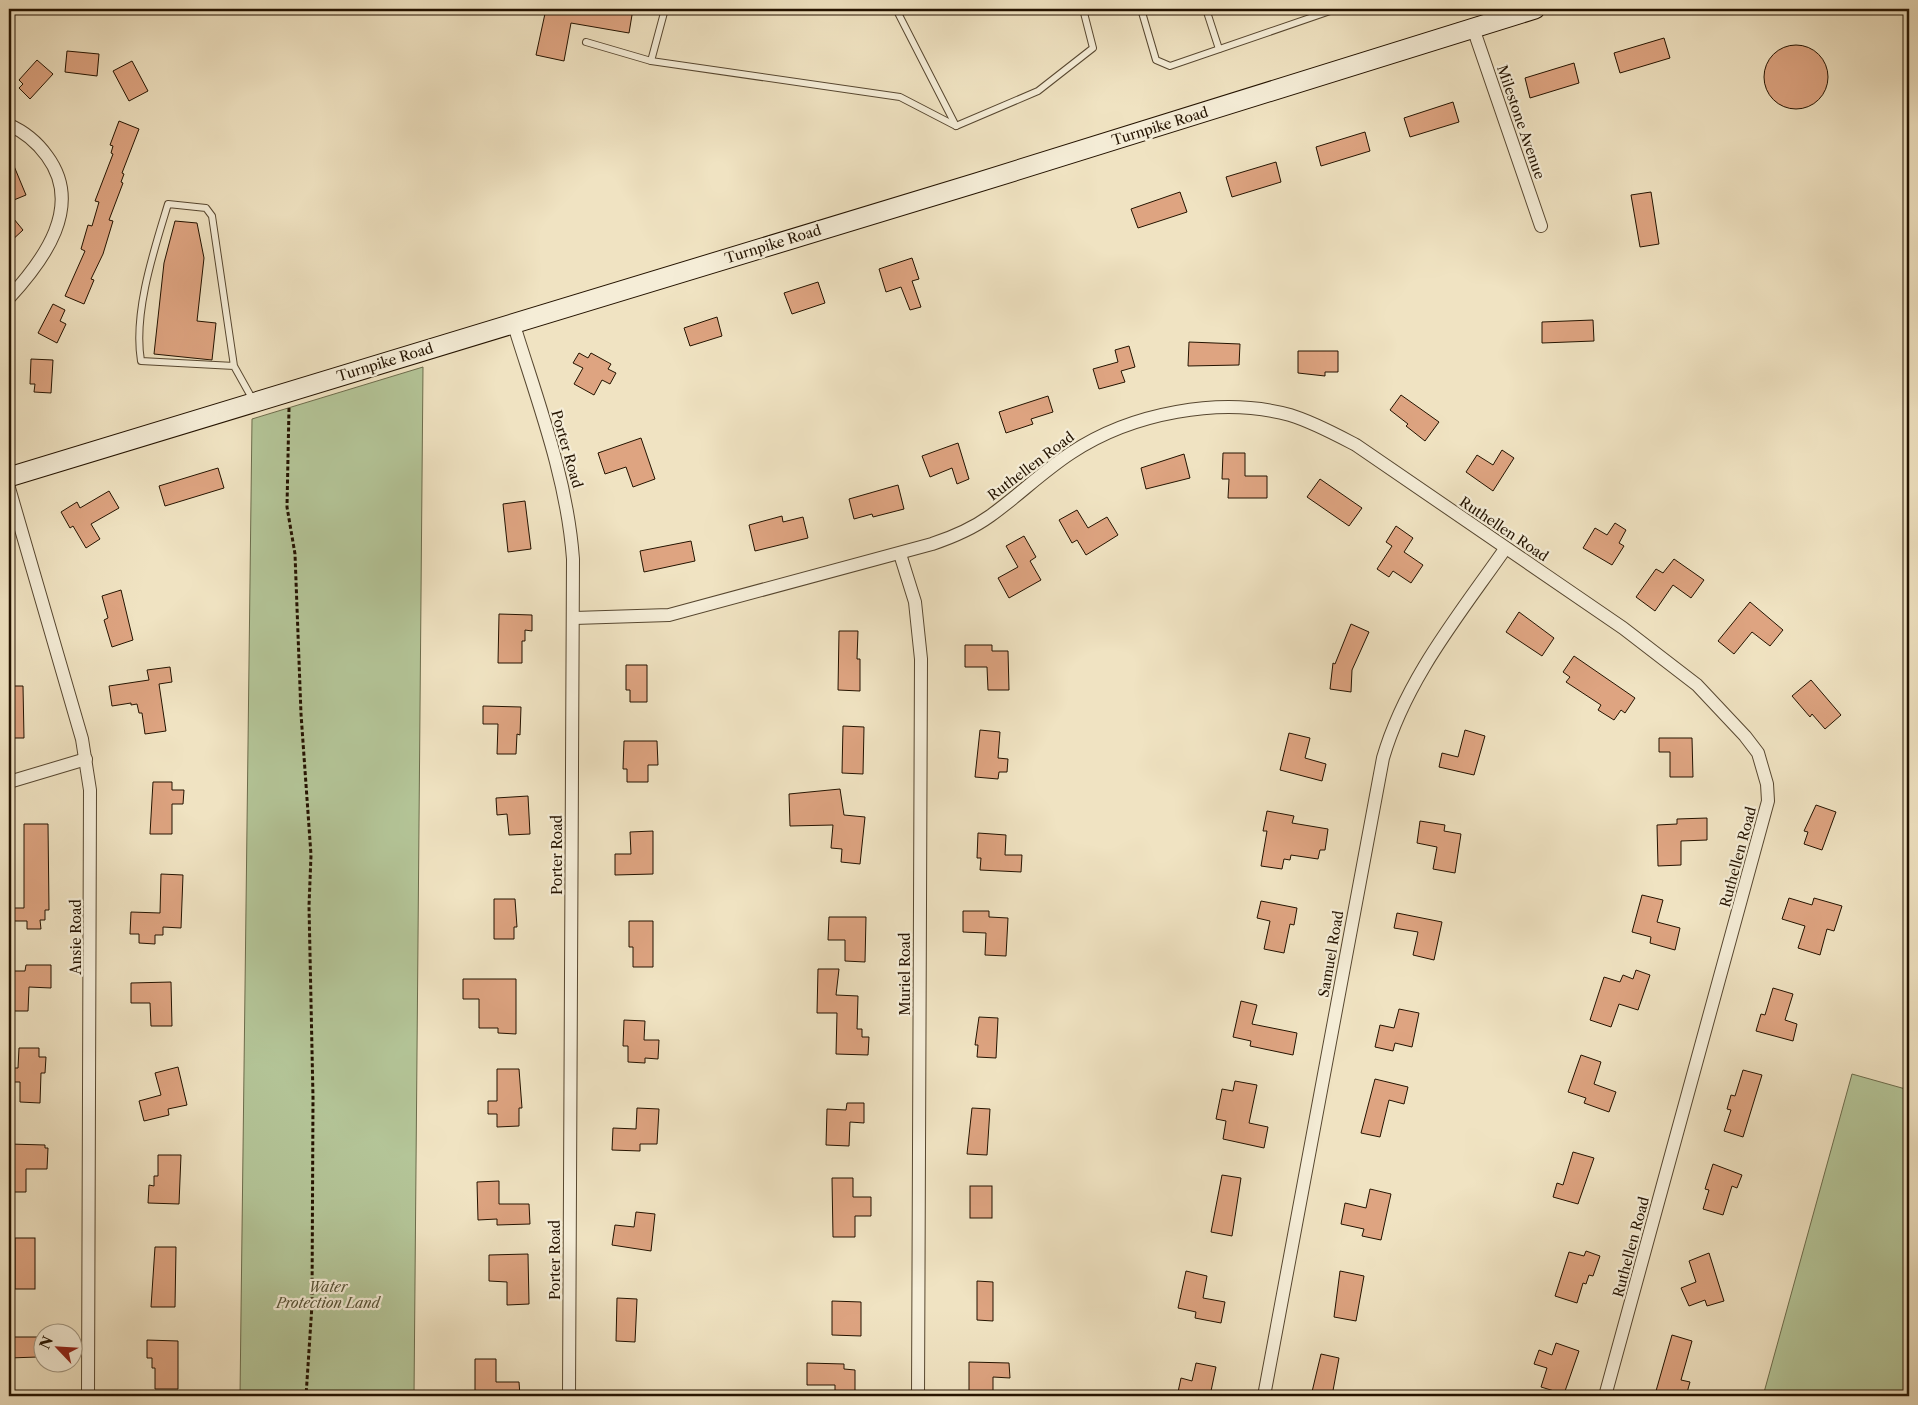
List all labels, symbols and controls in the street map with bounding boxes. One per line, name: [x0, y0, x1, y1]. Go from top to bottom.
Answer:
street label: Milestone Avenue: [1493, 63, 1549, 182]
street label: Turnpike Road: [1110, 103, 1211, 149]
street label: Turnpike Road: [723, 221, 824, 267]
street label: Turnpike Road: [335, 339, 436, 385]
street label: Porter Road: [547, 408, 587, 490]
street label: Ruthellen Road: [984, 427, 1078, 504]
street label: Ruthellen Road: [1456, 493, 1552, 566]
street label: Ruthellen Road: [1716, 804, 1760, 909]
street label: Porter Road: [548, 814, 566, 895]
street label: Ansie Road: [67, 899, 85, 976]
street label: Samuel Road: [1315, 909, 1348, 999]
street label: Muriel Road: [896, 932, 914, 1016]
street label: Ruthellen Road: [1609, 1194, 1653, 1299]
street label: Porter Road: [546, 1219, 564, 1300]
park label: Water Protection Land: [275, 1278, 381, 1312]
north arrow: [32, 1322, 82, 1372]
text: N: [35, 1333, 57, 1352]

